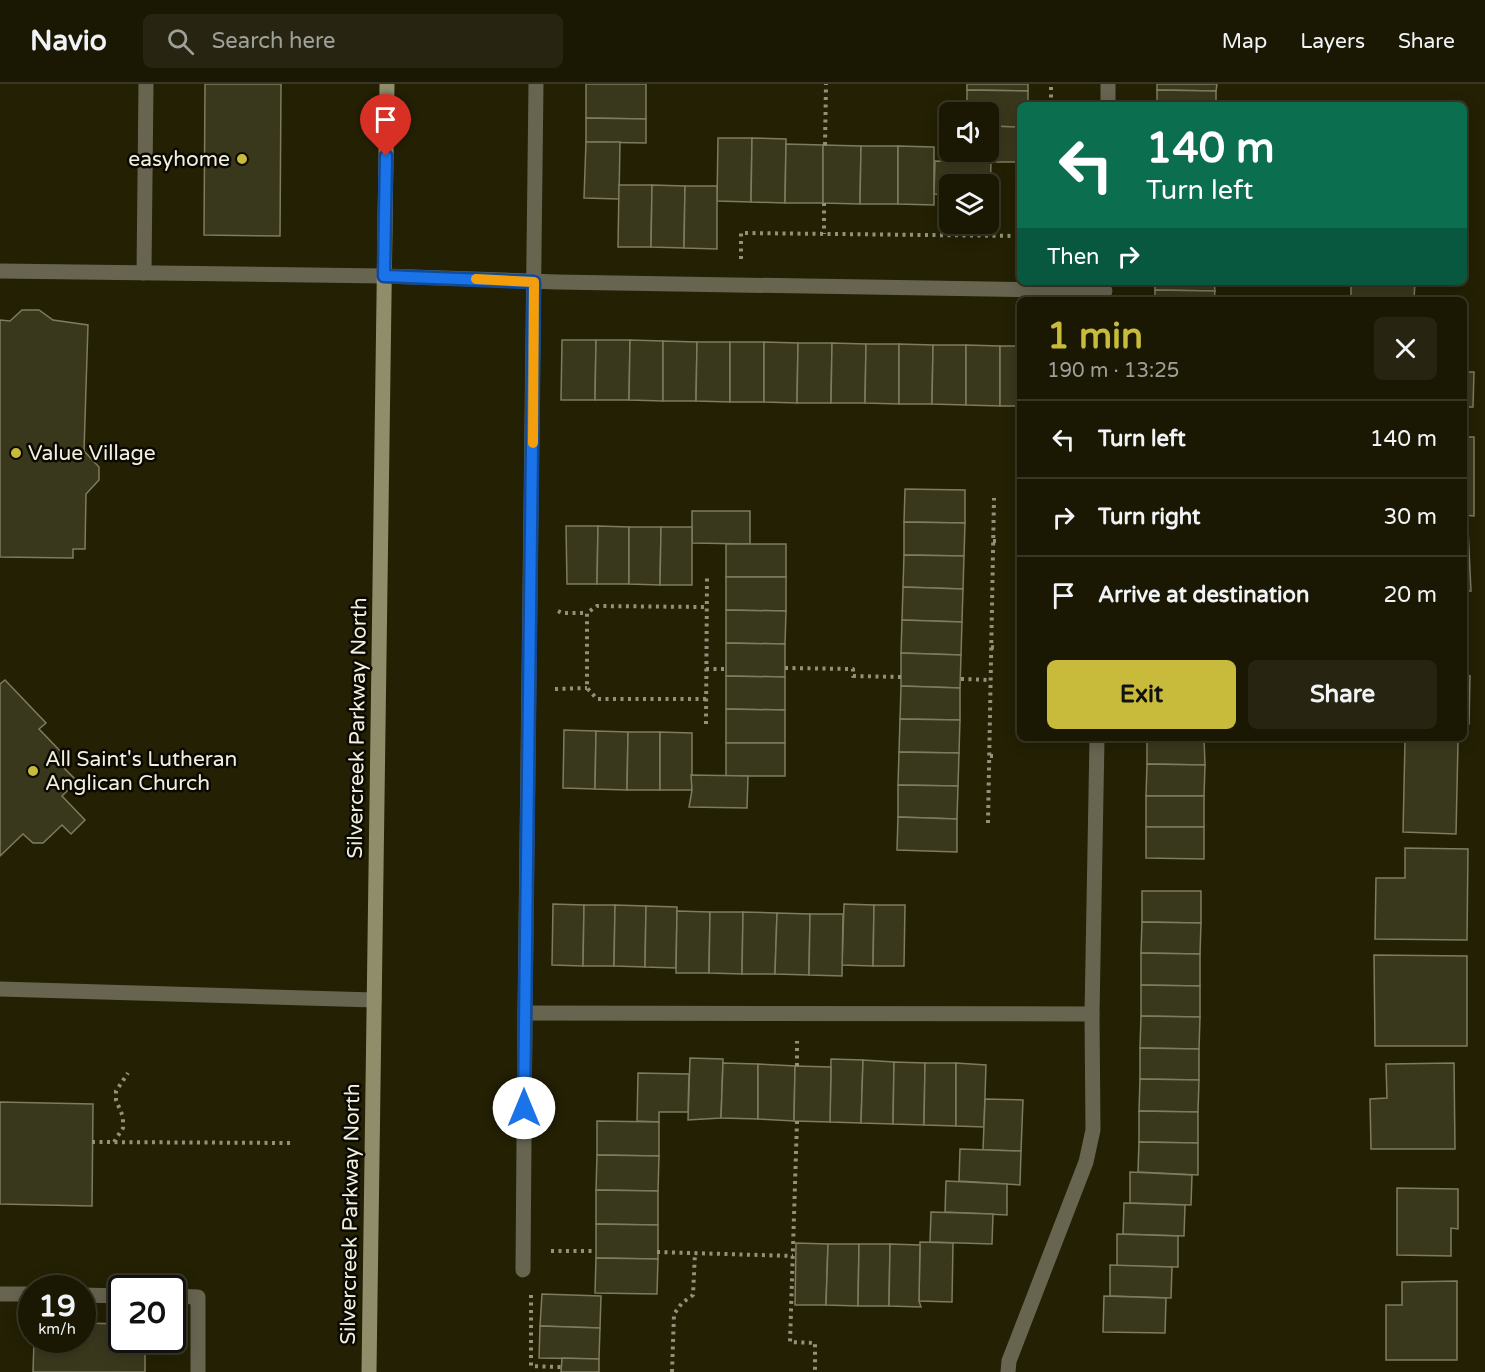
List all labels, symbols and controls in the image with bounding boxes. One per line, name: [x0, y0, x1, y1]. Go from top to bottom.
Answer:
search box: [143, 14, 563, 68]
text: Navio: [30, 24, 107, 58]
icon: search: [164, 25, 197, 58]
text: Search here: [212, 28, 336, 54]
text: Map: [1222, 29, 1267, 54]
text: Layers: [1300, 29, 1365, 54]
text: Share: [1398, 29, 1455, 54]
pin: [360, 94, 411, 156]
map controls: [939, 102, 999, 234]
button: sound: [939, 102, 999, 162]
icon: arrive: [369, 103, 402, 136]
text: 140 m: [1146, 123, 1275, 174]
icon: left: [1047, 126, 1125, 204]
place label: easyhome: [128, 147, 230, 172]
marker: easyhome: [235, 152, 249, 166]
button: layers: [939, 174, 999, 234]
text: Turn left: [1146, 174, 1253, 207]
icon: right: [1112, 240, 1145, 273]
text: Then: [1047, 244, 1100, 270]
text: 1 min: [1047, 315, 1143, 358]
button: close: [1374, 317, 1437, 380]
text: 190 m · 13:25: [1047, 359, 1179, 383]
icon: left: [1047, 423, 1080, 456]
text: Turn left: [1098, 426, 1186, 452]
text: 140 m: [1370, 426, 1437, 452]
place label: Value Village: [28, 441, 156, 466]
marker: Value Village: [9, 446, 23, 460]
icon: right: [1047, 501, 1080, 534]
text: Turn right: [1098, 504, 1200, 530]
text: 30 m: [1383, 504, 1437, 530]
icon: arrive: [1047, 579, 1080, 612]
text: Arrive at destination: [1098, 582, 1309, 608]
text: 20 m: [1383, 582, 1437, 608]
street label: Silvercreek Parkway North: [343, 597, 372, 859]
button: Exit: [1047, 660, 1236, 729]
button: Share: [1248, 660, 1437, 729]
place label: All Saint's Lutheran Anglican Church: [45, 747, 237, 796]
marker: All Saint's Lutheran Anglican Church: [26, 764, 40, 778]
position arrow: [492, 1076, 556, 1140]
street label: Silvercreek Parkway North: [336, 1083, 365, 1345]
speed limit sign: 20: [108, 1275, 186, 1353]
text: 19: [38, 1288, 76, 1325]
text: km/h: [38, 1320, 76, 1338]

